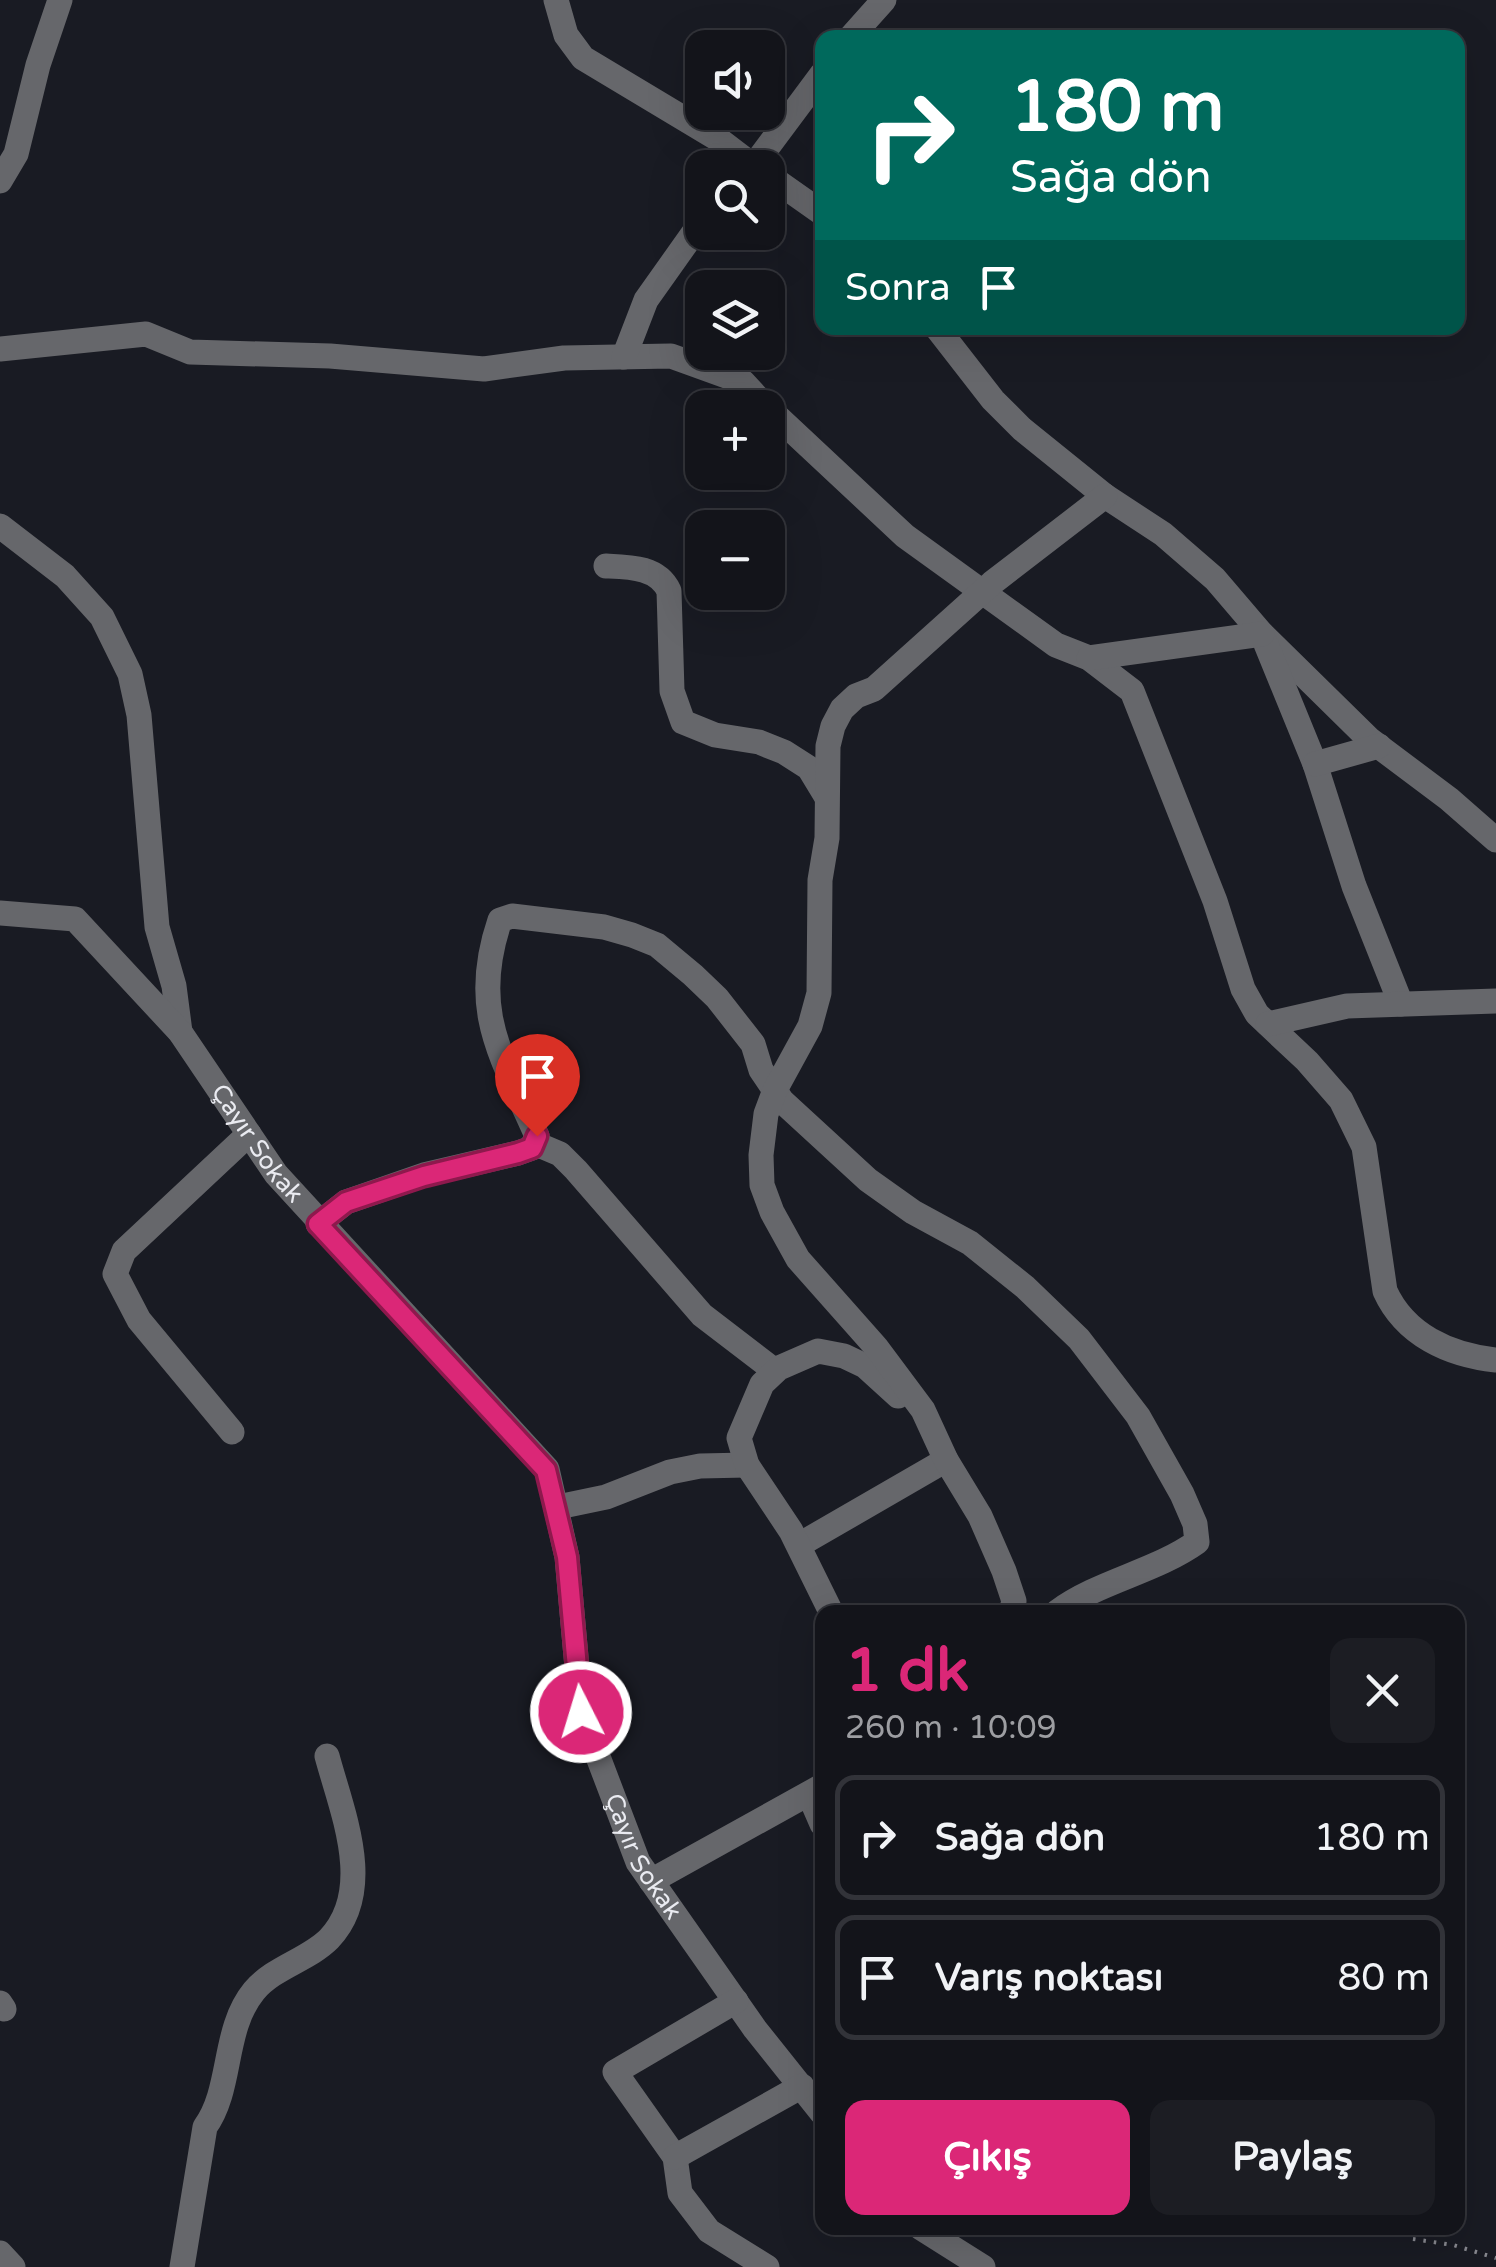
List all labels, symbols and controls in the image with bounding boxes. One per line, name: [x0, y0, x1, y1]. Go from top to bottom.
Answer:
map controls: [685, 30, 785, 610]
button: sound: [685, 30, 785, 130]
text: 180 m: [1010, 66, 1224, 150]
icon: right: [845, 70, 975, 200]
button: search: [685, 150, 785, 250]
text: Sağa dön: [1010, 151, 1212, 205]
icon: arrive: [971, 260, 1026, 315]
text: Sonra: [845, 265, 951, 311]
button: layers: [685, 270, 785, 370]
button: +: [685, 390, 785, 490]
button: −: [685, 510, 785, 610]
pin: [495, 1034, 580, 1137]
icon: arrive: [510, 1049, 565, 1104]
street label: Çayır Sokak: [205, 1078, 310, 1209]
text: 1 dk: [845, 1635, 969, 1707]
button: close: [1330, 1638, 1435, 1743]
position arrow: [529, 1660, 633, 1764]
text: 260 m · 10:09: [845, 1709, 1057, 1747]
street label: Çayır Sokak: [598, 1789, 688, 1925]
icon: right: [850, 1810, 905, 1865]
text: Sağa dön: [935, 1815, 1105, 1861]
text: 180 m: [1314, 1815, 1430, 1861]
icon: arrive: [850, 1950, 905, 2005]
text: Varış noktası: [935, 1955, 1163, 2001]
text: 80 m: [1338, 1955, 1430, 2001]
button: Çıkış: [845, 2100, 1130, 2215]
button: Paylaş: [1150, 2100, 1435, 2215]

